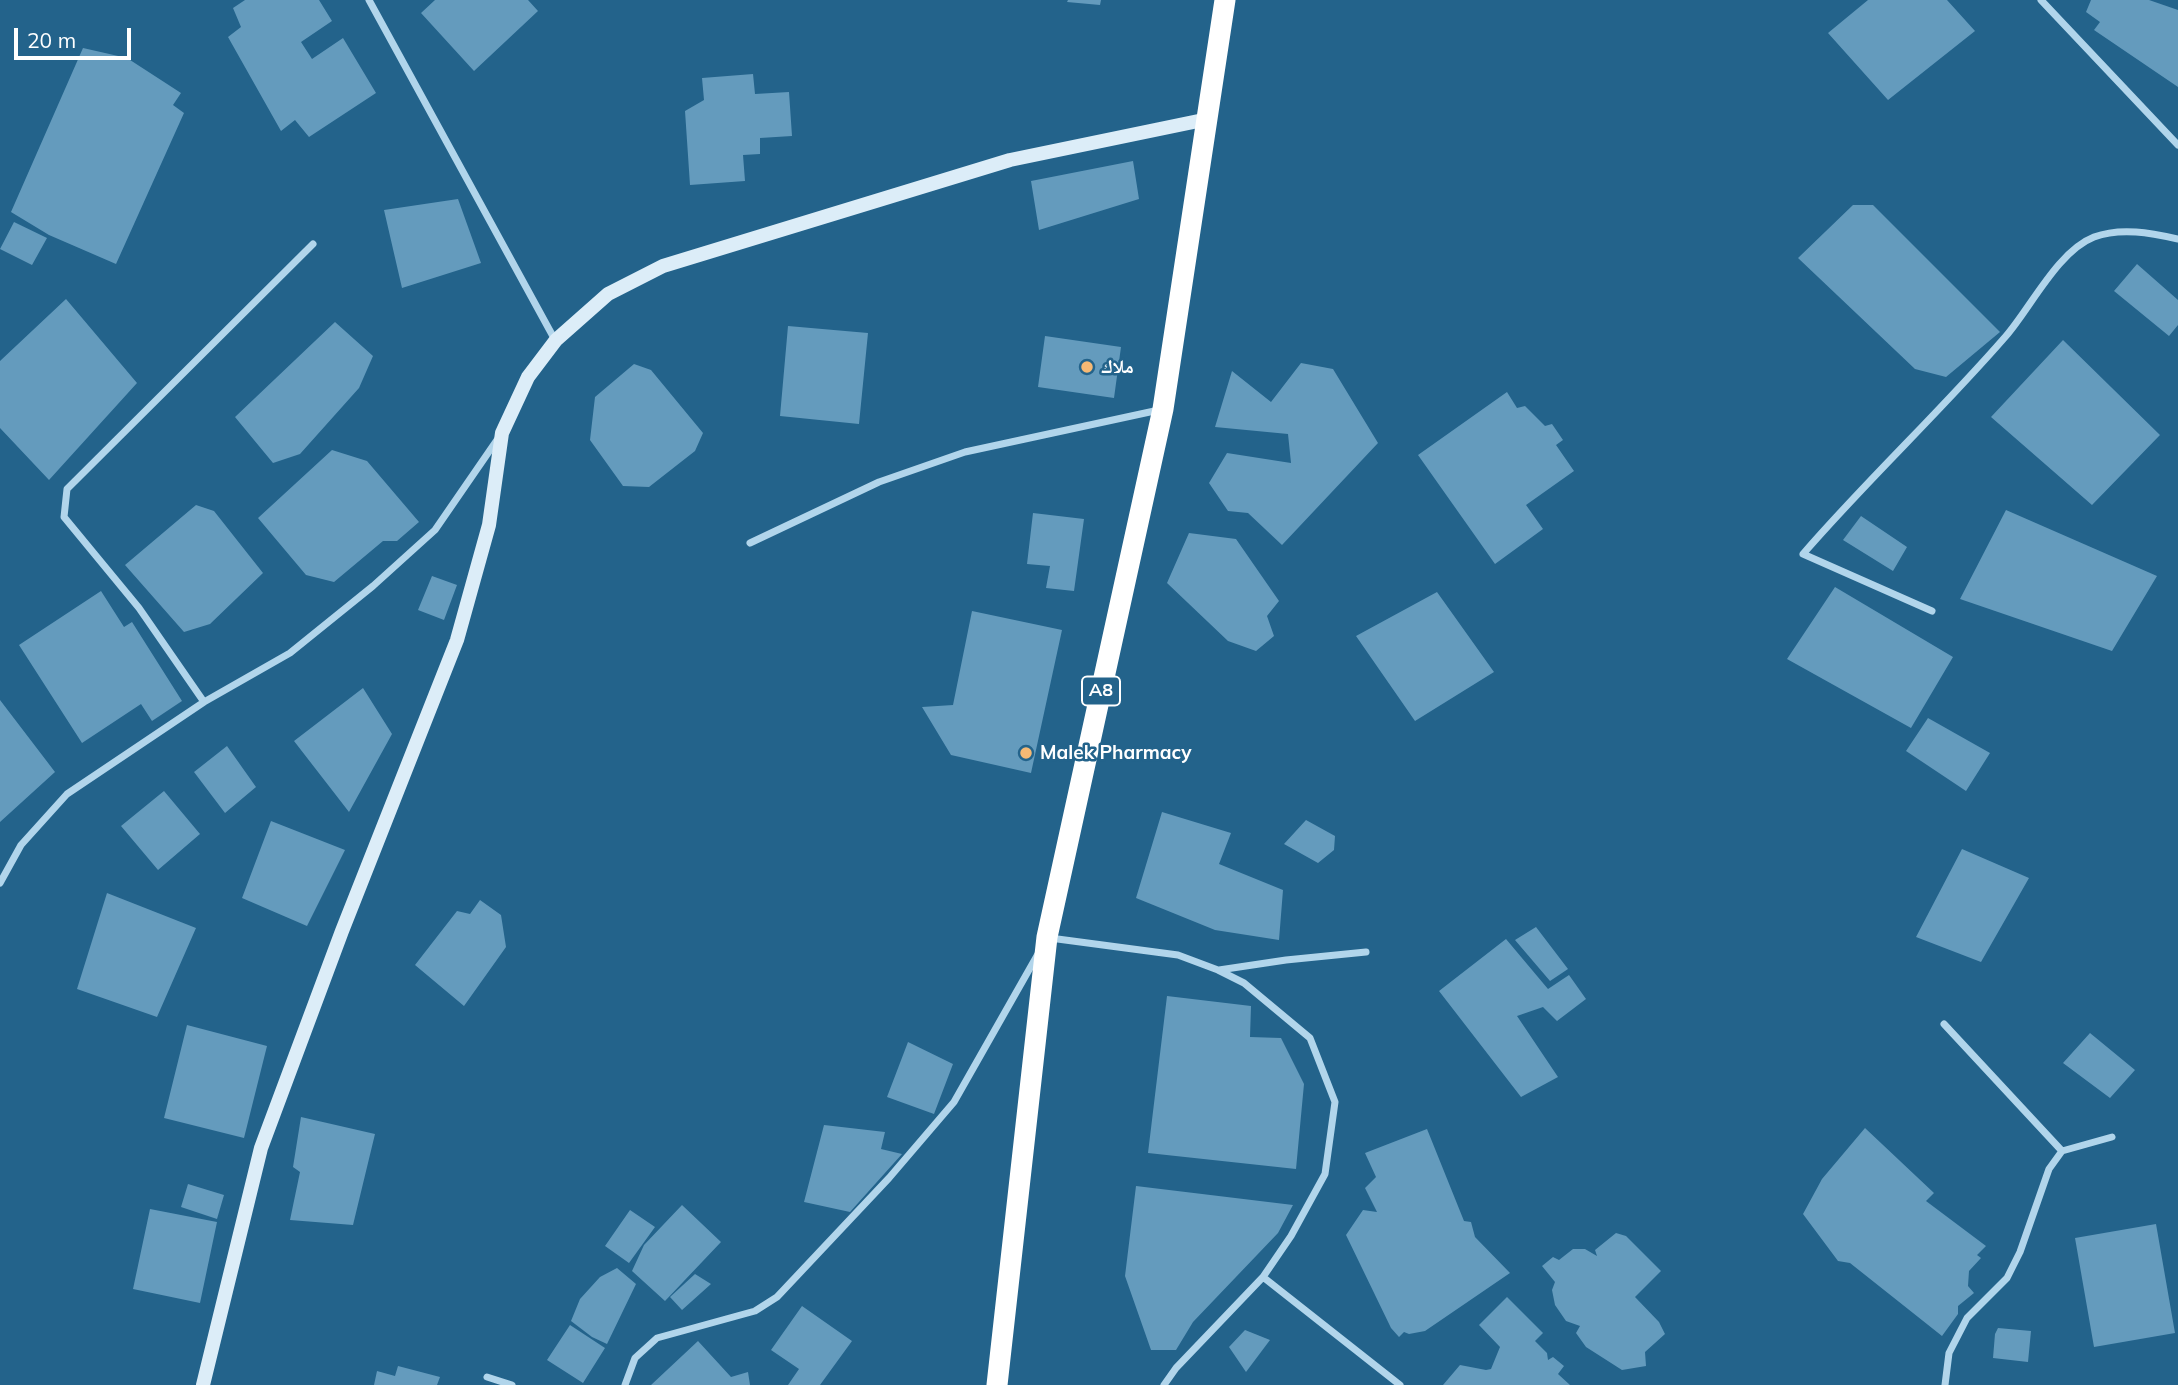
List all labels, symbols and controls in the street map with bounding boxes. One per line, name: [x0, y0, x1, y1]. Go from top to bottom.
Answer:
scale bar: [18, 14, 135, 58]
text: 20 m: [27, 27, 76, 53]
place label: ملاك: [1101, 356, 1134, 378]
marker: ملاك: [1079, 359, 1095, 375]
road number: A8: [1082, 676, 1120, 706]
place label: Malek Pharmacy: [1040, 742, 1192, 764]
marker: Malek Pharmacy: [1018, 745, 1034, 761]

